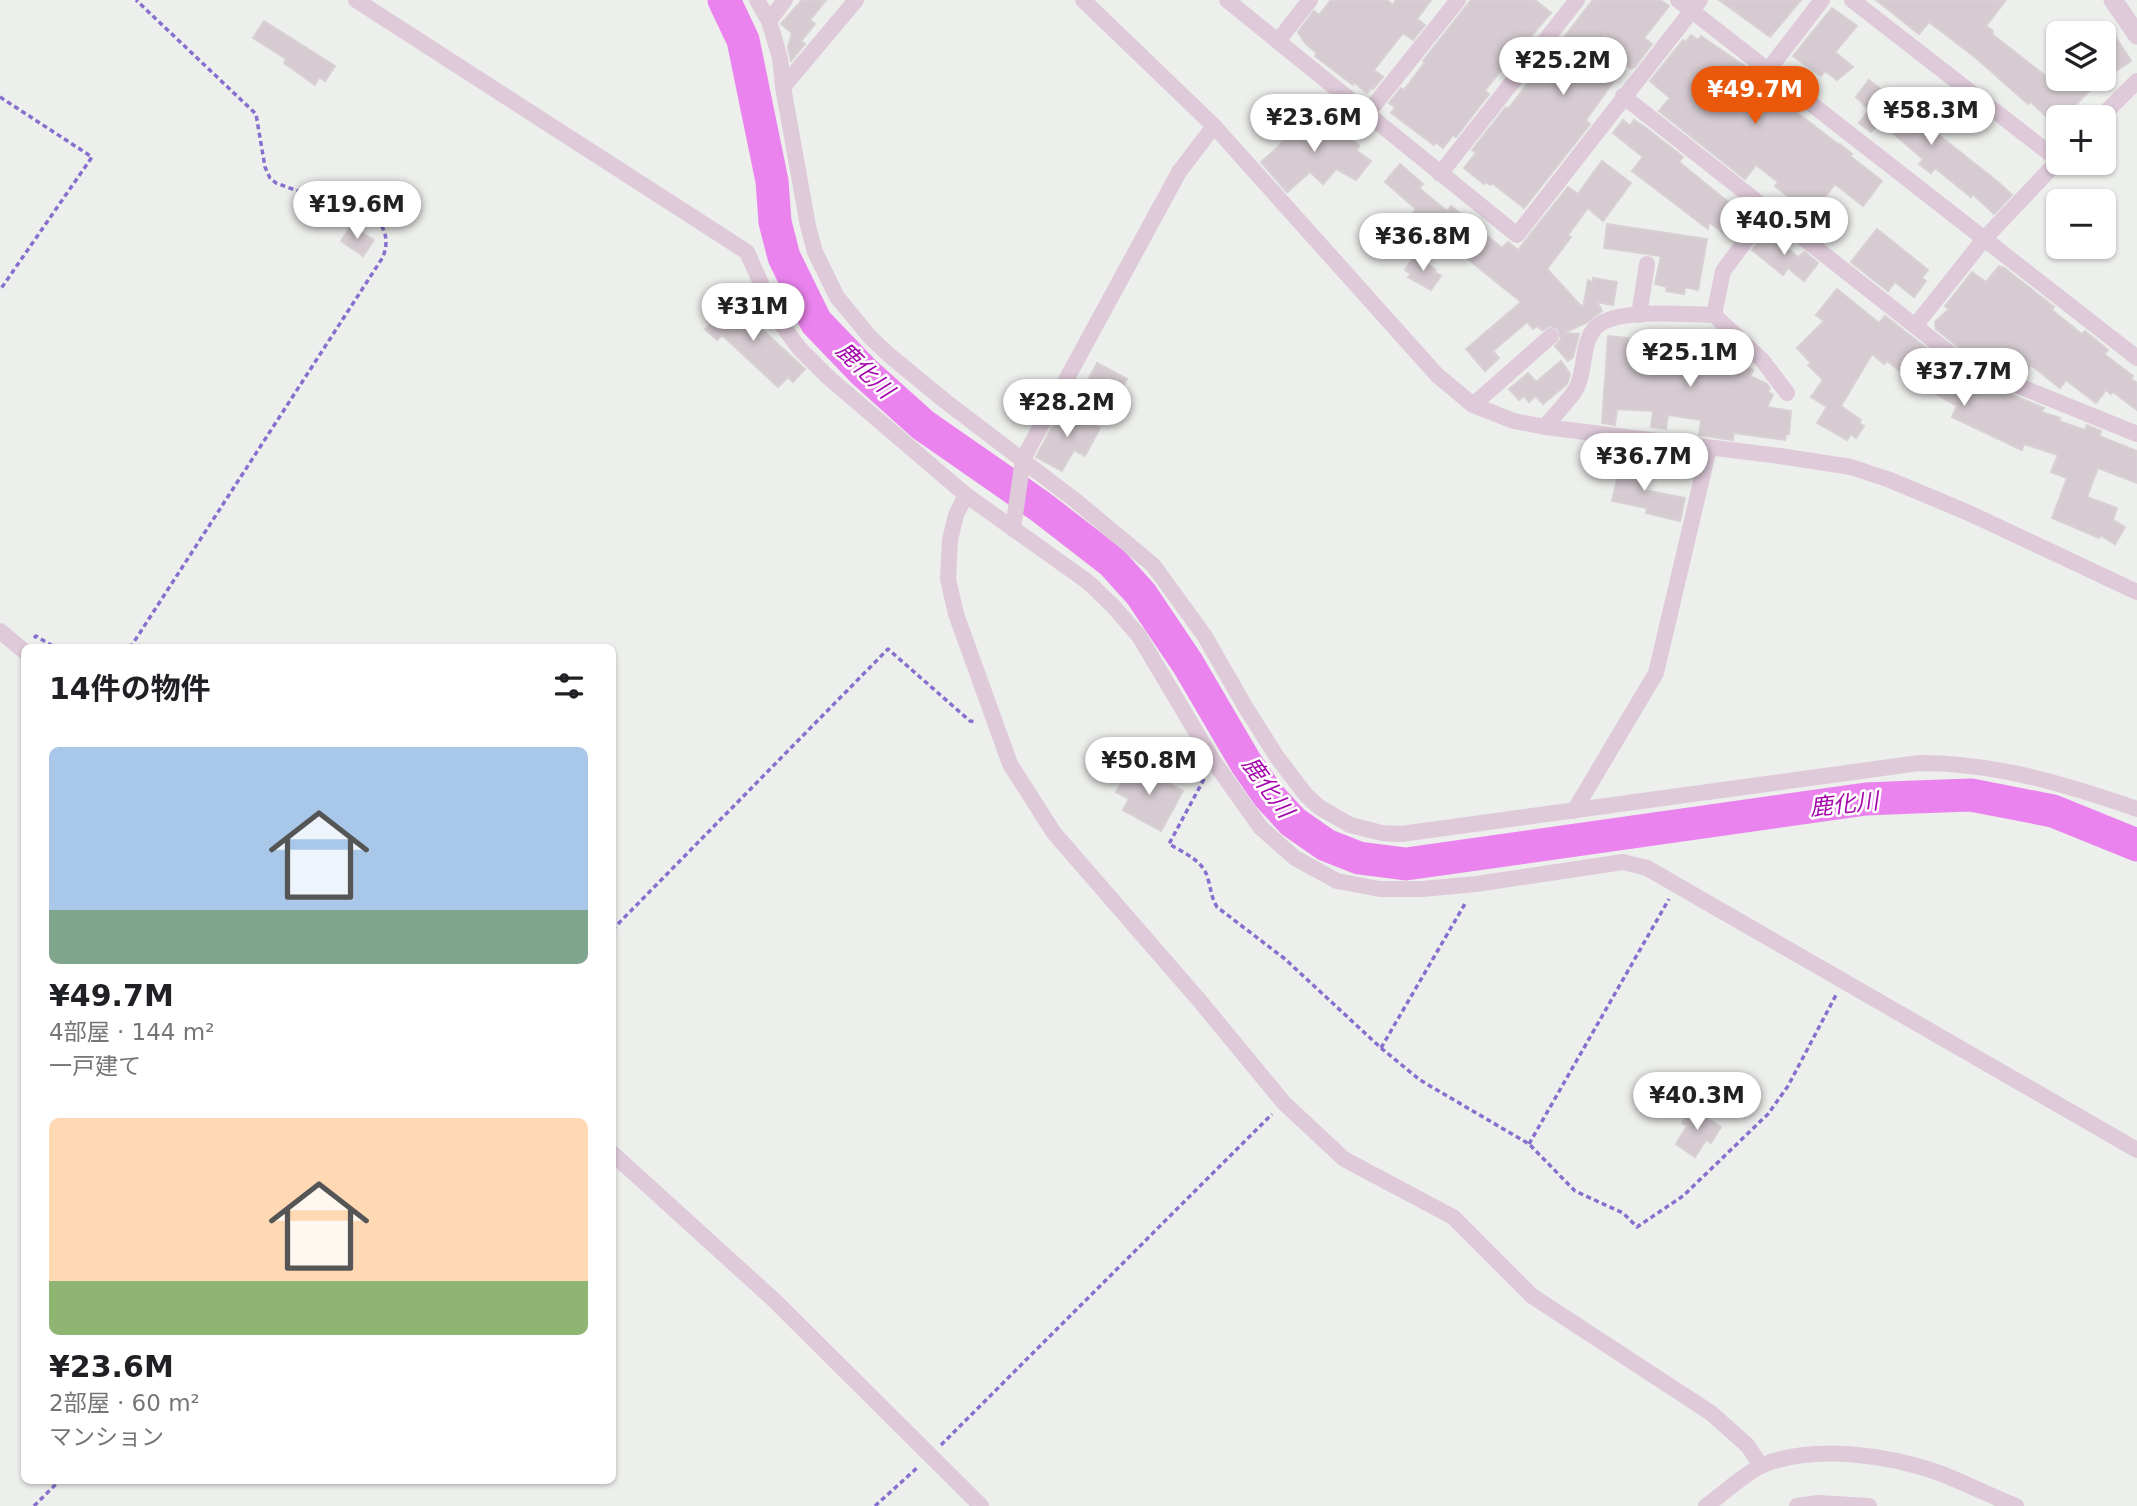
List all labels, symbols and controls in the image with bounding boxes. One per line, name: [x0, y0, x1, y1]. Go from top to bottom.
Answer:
map controls: [2046, 21, 2116, 259]
button: layers: [2046, 21, 2116, 91]
pin: ¥25.2M: [1506, 38, 1620, 97]
text: ¥25.2M: [1515, 47, 1611, 73]
pin: ¥49.7M: [1698, 66, 1812, 126]
text: ¥49.7M: [1707, 76, 1803, 102]
pin: ¥58.3M: [1874, 88, 1988, 147]
pin: ¥23.6M: [1257, 94, 1371, 154]
text: ¥58.3M: [1883, 97, 1979, 123]
text: ¥23.6M: [1266, 104, 1362, 130]
button: +: [2046, 105, 2116, 175]
pin: ¥19.6M: [300, 182, 414, 241]
button: −: [2046, 189, 2116, 259]
text: ¥19.6M: [309, 191, 405, 217]
pin: ¥40.5M: [1727, 198, 1841, 257]
text: ¥40.5M: [1736, 207, 1832, 233]
pin: ¥36.8M: [1366, 214, 1480, 273]
text: ¥36.8M: [1375, 223, 1471, 249]
pin: ¥31M: [712, 284, 794, 343]
text: ¥31M: [718, 293, 788, 319]
pin: ¥25.1M: [1633, 330, 1747, 389]
water label: 鹿化川: [831, 337, 901, 405]
text: ¥25.1M: [1642, 339, 1738, 365]
pin: ¥37.7M: [1907, 348, 2021, 408]
text: ¥37.7M: [1916, 358, 2012, 384]
pin: ¥28.2M: [1010, 380, 1124, 439]
text: ¥28.2M: [1019, 389, 1115, 415]
pin: ¥36.7M: [1587, 434, 1701, 493]
text: ¥36.7M: [1596, 443, 1692, 469]
icon: filters: [550, 667, 588, 705]
text: 14件の物件: [49, 671, 211, 706]
pin: ¥50.8M: [1092, 738, 1206, 797]
text: ¥50.8M: [1101, 747, 1197, 773]
water label: 鹿化川: [1237, 751, 1301, 825]
water label: 鹿化川: [1808, 787, 1883, 821]
icon: home: [256, 792, 382, 918]
text: ¥49.7M: [49, 978, 174, 1013]
text: 4部屋 · 144 m²: [49, 1019, 214, 1045]
text: 一戸建て: [49, 1053, 141, 1079]
pin: ¥40.3M: [1640, 1072, 1754, 1132]
text: ¥40.3M: [1649, 1082, 1745, 1108]
icon: home: [256, 1163, 382, 1289]
text: ¥23.6M: [49, 1349, 174, 1384]
text: 2部屋 · 60 m²: [49, 1390, 200, 1416]
text: マンション: [49, 1424, 164, 1450]

